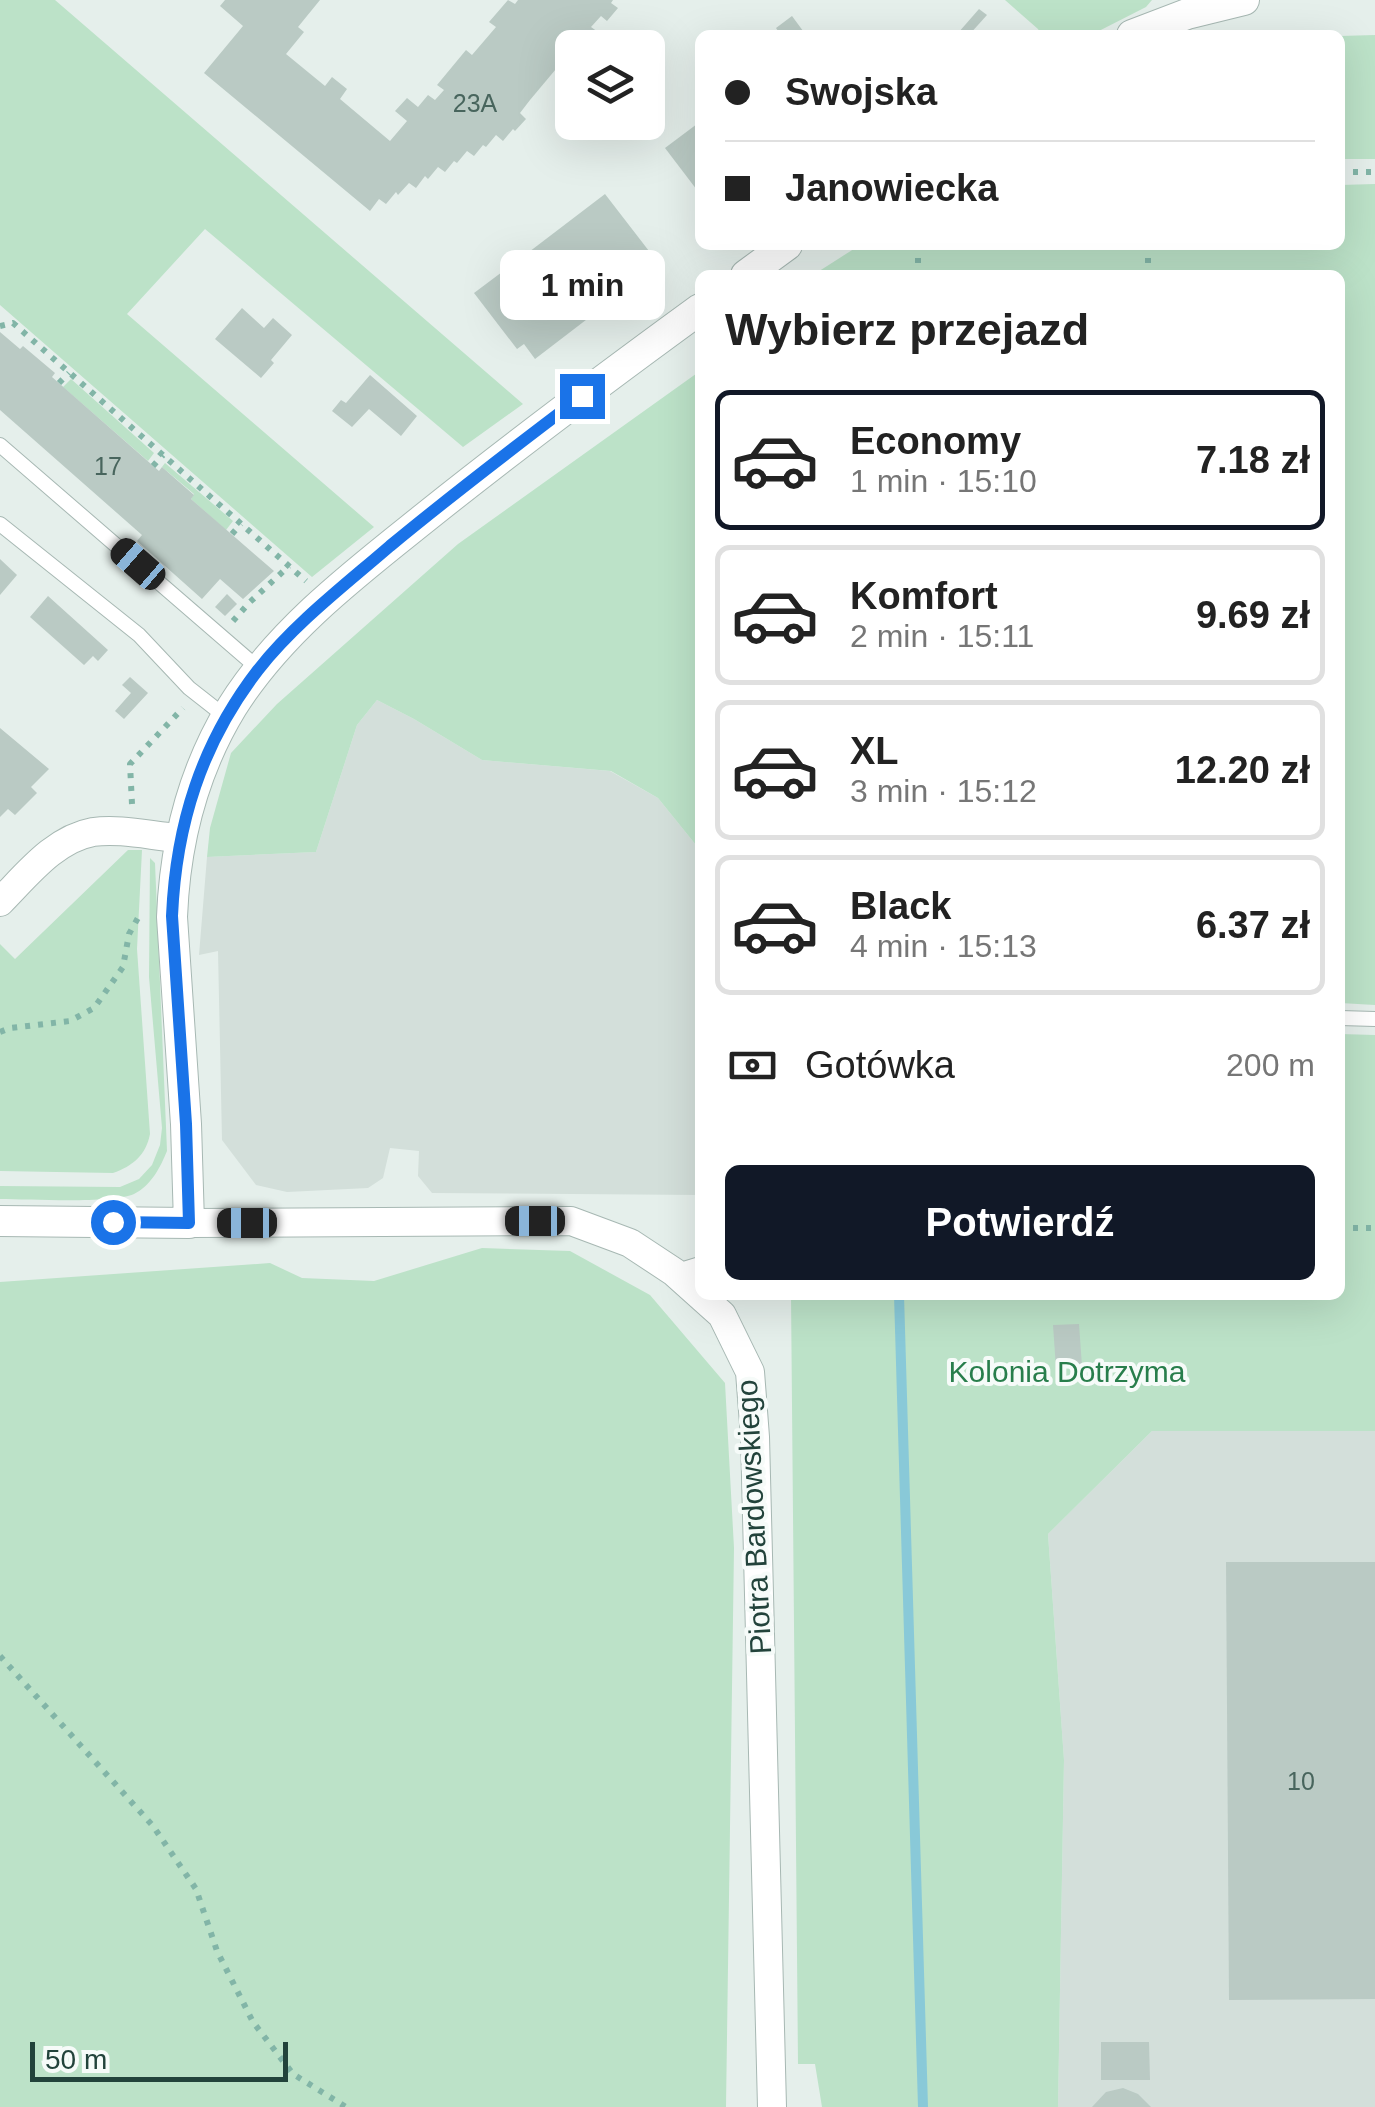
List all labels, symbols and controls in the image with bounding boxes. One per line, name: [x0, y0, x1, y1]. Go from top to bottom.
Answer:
map controls: [555, 30, 665, 140]
button: layers: [555, 30, 665, 140]
text: Swojska: [785, 71, 937, 113]
house number: 23A: [453, 89, 498, 117]
text: Janowiecka: [785, 167, 998, 209]
callout: 1 min: [500, 251, 664, 321]
text: 1 min: [541, 267, 624, 303]
text: Wybierz przejazd: [725, 304, 1089, 355]
route end: [560, 374, 605, 419]
icon: car: [730, 415, 820, 505]
text: Economy: [850, 420, 1021, 462]
text: 7.18 zł: [1196, 439, 1310, 481]
house number: 17: [94, 452, 122, 480]
text: 1 min · 15:10: [850, 463, 1037, 499]
car: [106, 533, 170, 595]
icon: car: [730, 570, 820, 660]
text: Komfort: [850, 575, 998, 617]
text: 9.69 zł: [1196, 594, 1310, 636]
text: 2 min · 15:11: [850, 618, 1034, 654]
icon: car: [730, 725, 820, 815]
text: XL: [850, 730, 899, 772]
text: 12.20 zł: [1175, 749, 1310, 791]
text: 3 min · 15:12: [850, 773, 1037, 809]
icon: car: [730, 880, 820, 970]
text: Black: [850, 885, 951, 927]
text: 6.37 zł: [1196, 904, 1310, 946]
text: 4 min · 15:13: [850, 928, 1037, 964]
icon: cash: [725, 1038, 780, 1093]
text: Gotówka: [805, 1044, 955, 1086]
text: 200 m: [1226, 1047, 1315, 1083]
button: Potwierdź: [725, 1165, 1315, 1280]
route start: [91, 1200, 136, 1245]
car: [505, 1206, 565, 1236]
car: [217, 1208, 277, 1238]
park label: Kolonia Dotrzyma: [949, 1355, 1186, 1388]
street label: Piotra Bardowskiego: [730, 1379, 777, 1655]
house number: 10: [1287, 1767, 1315, 1795]
scale bar: [30, 2037, 288, 2082]
text: 50 m: [45, 2044, 107, 2075]

